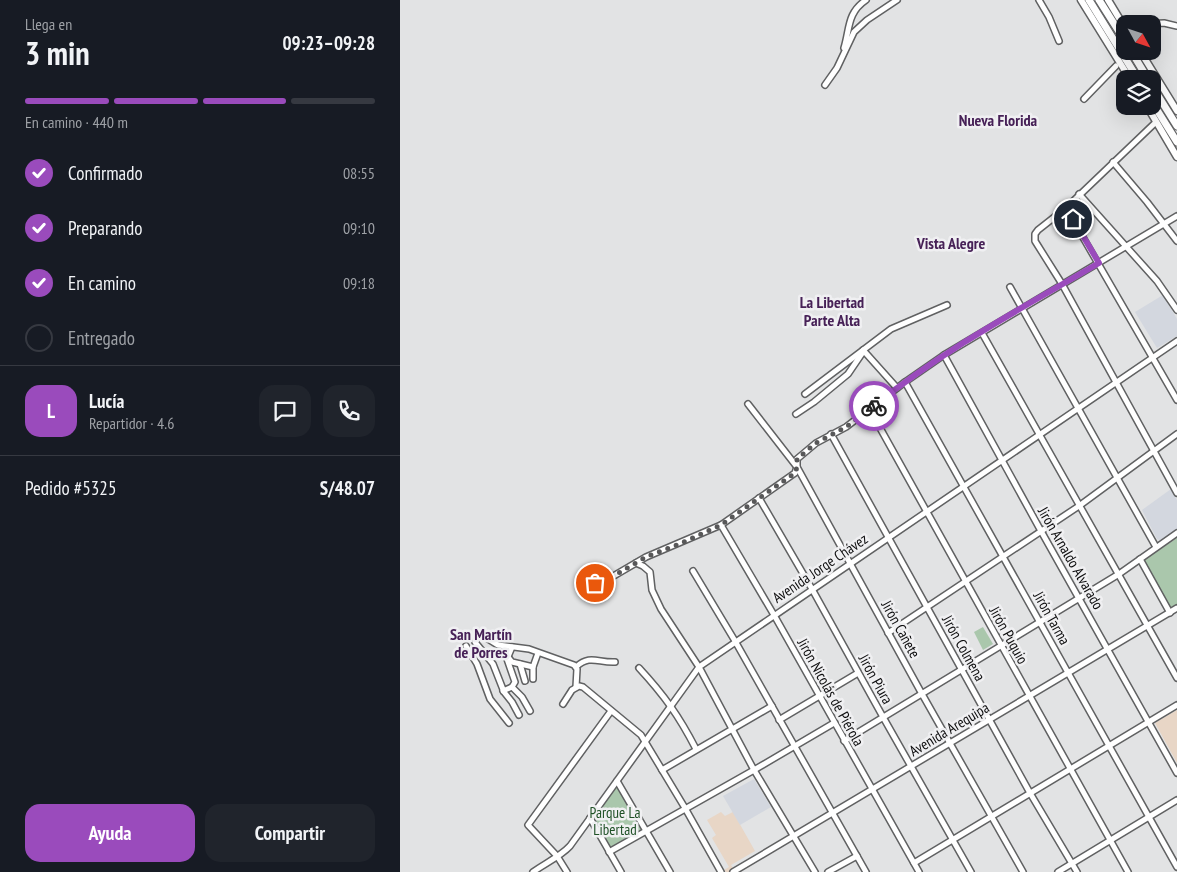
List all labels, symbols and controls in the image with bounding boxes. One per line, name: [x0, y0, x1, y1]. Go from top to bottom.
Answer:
text: Llega en: [25, 14, 72, 34]
north arrow: [1116, 15, 1161, 60]
map controls: [1116, 15, 1161, 115]
text: 09:23–09:28: [282, 31, 375, 55]
text: 3 min: [25, 32, 90, 74]
button: layers: [1116, 70, 1161, 115]
district label: Nueva Florida: [959, 110, 1038, 130]
text: En camino · 440 m: [25, 112, 128, 132]
icon: check: [25, 159, 53, 187]
text: Confirmado: [68, 161, 143, 185]
text: 08:55: [343, 163, 375, 183]
pin: [1052, 198, 1094, 240]
icon: home: [1059, 205, 1087, 233]
icon: check: [25, 214, 53, 242]
text: Preparando: [68, 216, 143, 240]
text: 09:10: [343, 218, 375, 238]
district label: Vista Alegre: [916, 233, 985, 253]
icon: check: [25, 269, 53, 297]
text: En camino: [68, 271, 136, 295]
text: 09:18: [343, 273, 375, 293]
district label: La Libertad Parte Alta: [800, 292, 864, 330]
text: Entregado: [68, 326, 135, 350]
courier: [849, 381, 899, 431]
button: chat: [259, 385, 311, 437]
button: phone: [323, 385, 375, 437]
text: Lucía: [89, 389, 124, 413]
icon: bike: [860, 392, 888, 420]
text: L: [47, 399, 55, 423]
text: Repartidor · 4.6: [89, 413, 174, 433]
text: Pedido #5325: [25, 476, 116, 500]
text: S/48.07: [320, 476, 375, 500]
street label: Jirón Arnaldo Alvarado: [1033, 502, 1108, 613]
street label: Avenida Jorge Chávez: [769, 529, 871, 607]
pin: [574, 562, 616, 604]
icon: bag: [581, 569, 609, 597]
street label: Jirón Tarma: [1029, 587, 1074, 648]
street label: Jirón Cañete: [877, 596, 925, 661]
street label: Jirón Puquio: [985, 602, 1033, 667]
street label: Jirón Colmena: [938, 611, 990, 684]
district label: San Martín de Porres: [450, 624, 512, 662]
street label: Jirón Nicolás de Piérola: [793, 634, 868, 749]
street label: Jirón Piura: [854, 650, 897, 707]
street label: Avenida Arequipa: [906, 698, 992, 760]
park label: Parque La Libertad: [590, 803, 640, 839]
button: Ayuda: [25, 804, 195, 862]
button: Compartir: [205, 804, 375, 862]

